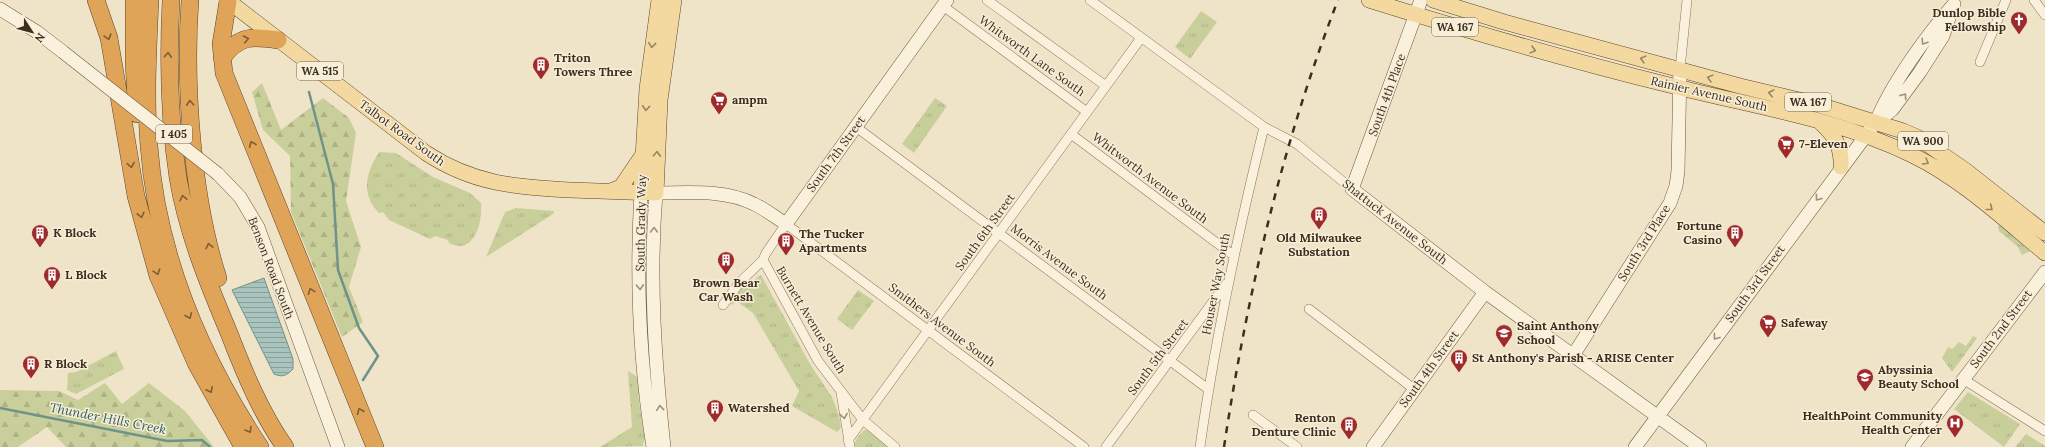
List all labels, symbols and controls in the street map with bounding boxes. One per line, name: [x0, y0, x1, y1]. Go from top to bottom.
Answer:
place label: Dunlop Bible Fellowship: [1932, 5, 2007, 34]
church icon: Dunlop Bible Fellowship: [2009, 10, 2029, 35]
north arrow: [12, 12, 52, 52]
street label: Whitworth Lane South: [976, 12, 1088, 99]
road number: WA 167: [1432, 18, 1478, 36]
text: N: [32, 30, 48, 46]
one-way arrow: [103, 33, 112, 40]
one-way arrow: [243, 35, 250, 44]
one-way arrow: [1921, 38, 1929, 45]
one-way arrow: [648, 42, 657, 48]
one-way arrow: [1529, 45, 1536, 54]
place label: Triton Towers Three: [554, 50, 633, 79]
street label: South 4th Place: [1365, 51, 1409, 138]
one-way arrow: [164, 52, 173, 58]
building icon: Triton Towers Three: [531, 55, 551, 80]
one-way arrow: [1640, 55, 1647, 64]
road number: WA 515: [297, 62, 343, 80]
street label: Rainier Avenue South: [1649, 73, 1769, 114]
one-way arrow: [1707, 74, 1714, 82]
one-way arrow: [1767, 89, 1774, 97]
supermarket icon: ampm: [709, 90, 729, 115]
place label: ampm: [732, 92, 768, 107]
road number: WA 167: [1785, 93, 1831, 111]
one-way arrow: [1899, 93, 1906, 100]
street label: Talbot Road South: [356, 96, 448, 169]
one-way arrow: [186, 100, 195, 106]
one-way arrow: [642, 105, 651, 111]
street label: South 7th Street: [803, 112, 868, 195]
road number: I 405: [156, 125, 192, 143]
street label: Whitworth Avenue South: [1089, 129, 1211, 226]
road number: WA 900: [1898, 132, 1948, 150]
supermarket icon: 7-Eleven: [1776, 134, 1796, 159]
place label: 7-Eleven: [1799, 136, 1848, 151]
one-way arrow: [249, 141, 257, 149]
one-way arrow: [653, 151, 662, 157]
one-way arrow: [1922, 157, 1929, 165]
one-way arrow: [126, 162, 135, 168]
street label: South Grady Way: [632, 174, 649, 272]
street label: Shattuck Avenue South: [1340, 176, 1451, 267]
street label: South 6th Street: [952, 190, 1018, 273]
one-way arrow: [1815, 194, 1823, 201]
one-way arrow: [179, 195, 187, 201]
street label: South 3rd Place: [1614, 201, 1673, 284]
one-way arrow: [1985, 203, 1992, 210]
building icon: Old Milwaukee Substation: [1309, 205, 1329, 230]
one-way arrow: [136, 211, 145, 218]
street label: Benson Road South: [245, 215, 298, 321]
place label: Fortune Casino: [1677, 218, 1723, 247]
street label: Morris Avenue South: [1008, 220, 1111, 303]
building icon: K Block: [30, 223, 50, 248]
building icon: Fortune Casino: [1725, 223, 1745, 248]
place label: K Block: [53, 225, 96, 240]
place label: The Tucker Apartments: [799, 226, 867, 255]
one-way arrow: [650, 227, 658, 233]
place label: Old Milwaukee Substation: [1276, 230, 1362, 259]
building icon: The Tucker Apartments: [776, 231, 796, 256]
street label: Houser Way South: [1198, 232, 1233, 336]
street label: South 3rd Street: [1721, 242, 1788, 325]
one-way arrow: [206, 243, 214, 249]
building icon: Brown Bear Car Wash: [716, 250, 736, 275]
street label: Burnett Avenue South: [773, 263, 849, 376]
building icon: L Block: [42, 265, 62, 290]
place label: L Block: [65, 267, 107, 282]
one-way arrow: [152, 268, 161, 275]
place label: Brown Bear Car Wash: [692, 275, 760, 304]
street label: Smithers Avenue South: [886, 279, 999, 370]
one-way arrow: [636, 284, 645, 290]
street label: South 2nd Street: [1966, 286, 2035, 371]
one-way arrow: [308, 287, 316, 294]
one-way arrow: [184, 312, 192, 319]
supermarket icon: Safeway: [1758, 313, 1778, 338]
street label: South 5th Street: [1124, 315, 1191, 398]
place label: Safeway: [1781, 315, 1828, 330]
place label: Saint Anthony School: [1517, 318, 1599, 347]
school or university icon: Saint Anthony School: [1494, 323, 1514, 348]
street label: South 4th Street: [1396, 327, 1462, 410]
one-way arrow: [1714, 332, 1721, 339]
building icon: St Anthony's Parish - ARISE Center: [1449, 348, 1469, 373]
place label: St Anthony's Parish - ARISE Center: [1472, 350, 1674, 365]
building icon: R Block: [21, 354, 41, 379]
place label: R Block: [44, 356, 87, 371]
place label: Abyssinia Beauty School: [1878, 362, 1959, 391]
school or university icon: Abyssinia Beauty School: [1855, 367, 1875, 392]
one-way arrow: [205, 386, 213, 393]
building icon: Watershed: [705, 398, 725, 423]
water label: Thunder Hills Creek: [48, 399, 168, 438]
place label: Watershed: [728, 400, 790, 415]
one-way arrow: [656, 405, 665, 411]
one-way arrow: [357, 407, 365, 414]
place label: HealthPoint Community Health Center: [1802, 408, 1942, 437]
place label: Renton Denture Clinic: [1251, 410, 1337, 439]
one-way arrow: [839, 413, 848, 419]
hospital icon: HealthPoint Community Health Center: [1945, 413, 1965, 438]
building icon: Renton Denture Clinic: [1339, 415, 1359, 440]
one-way arrow: [244, 426, 252, 433]

